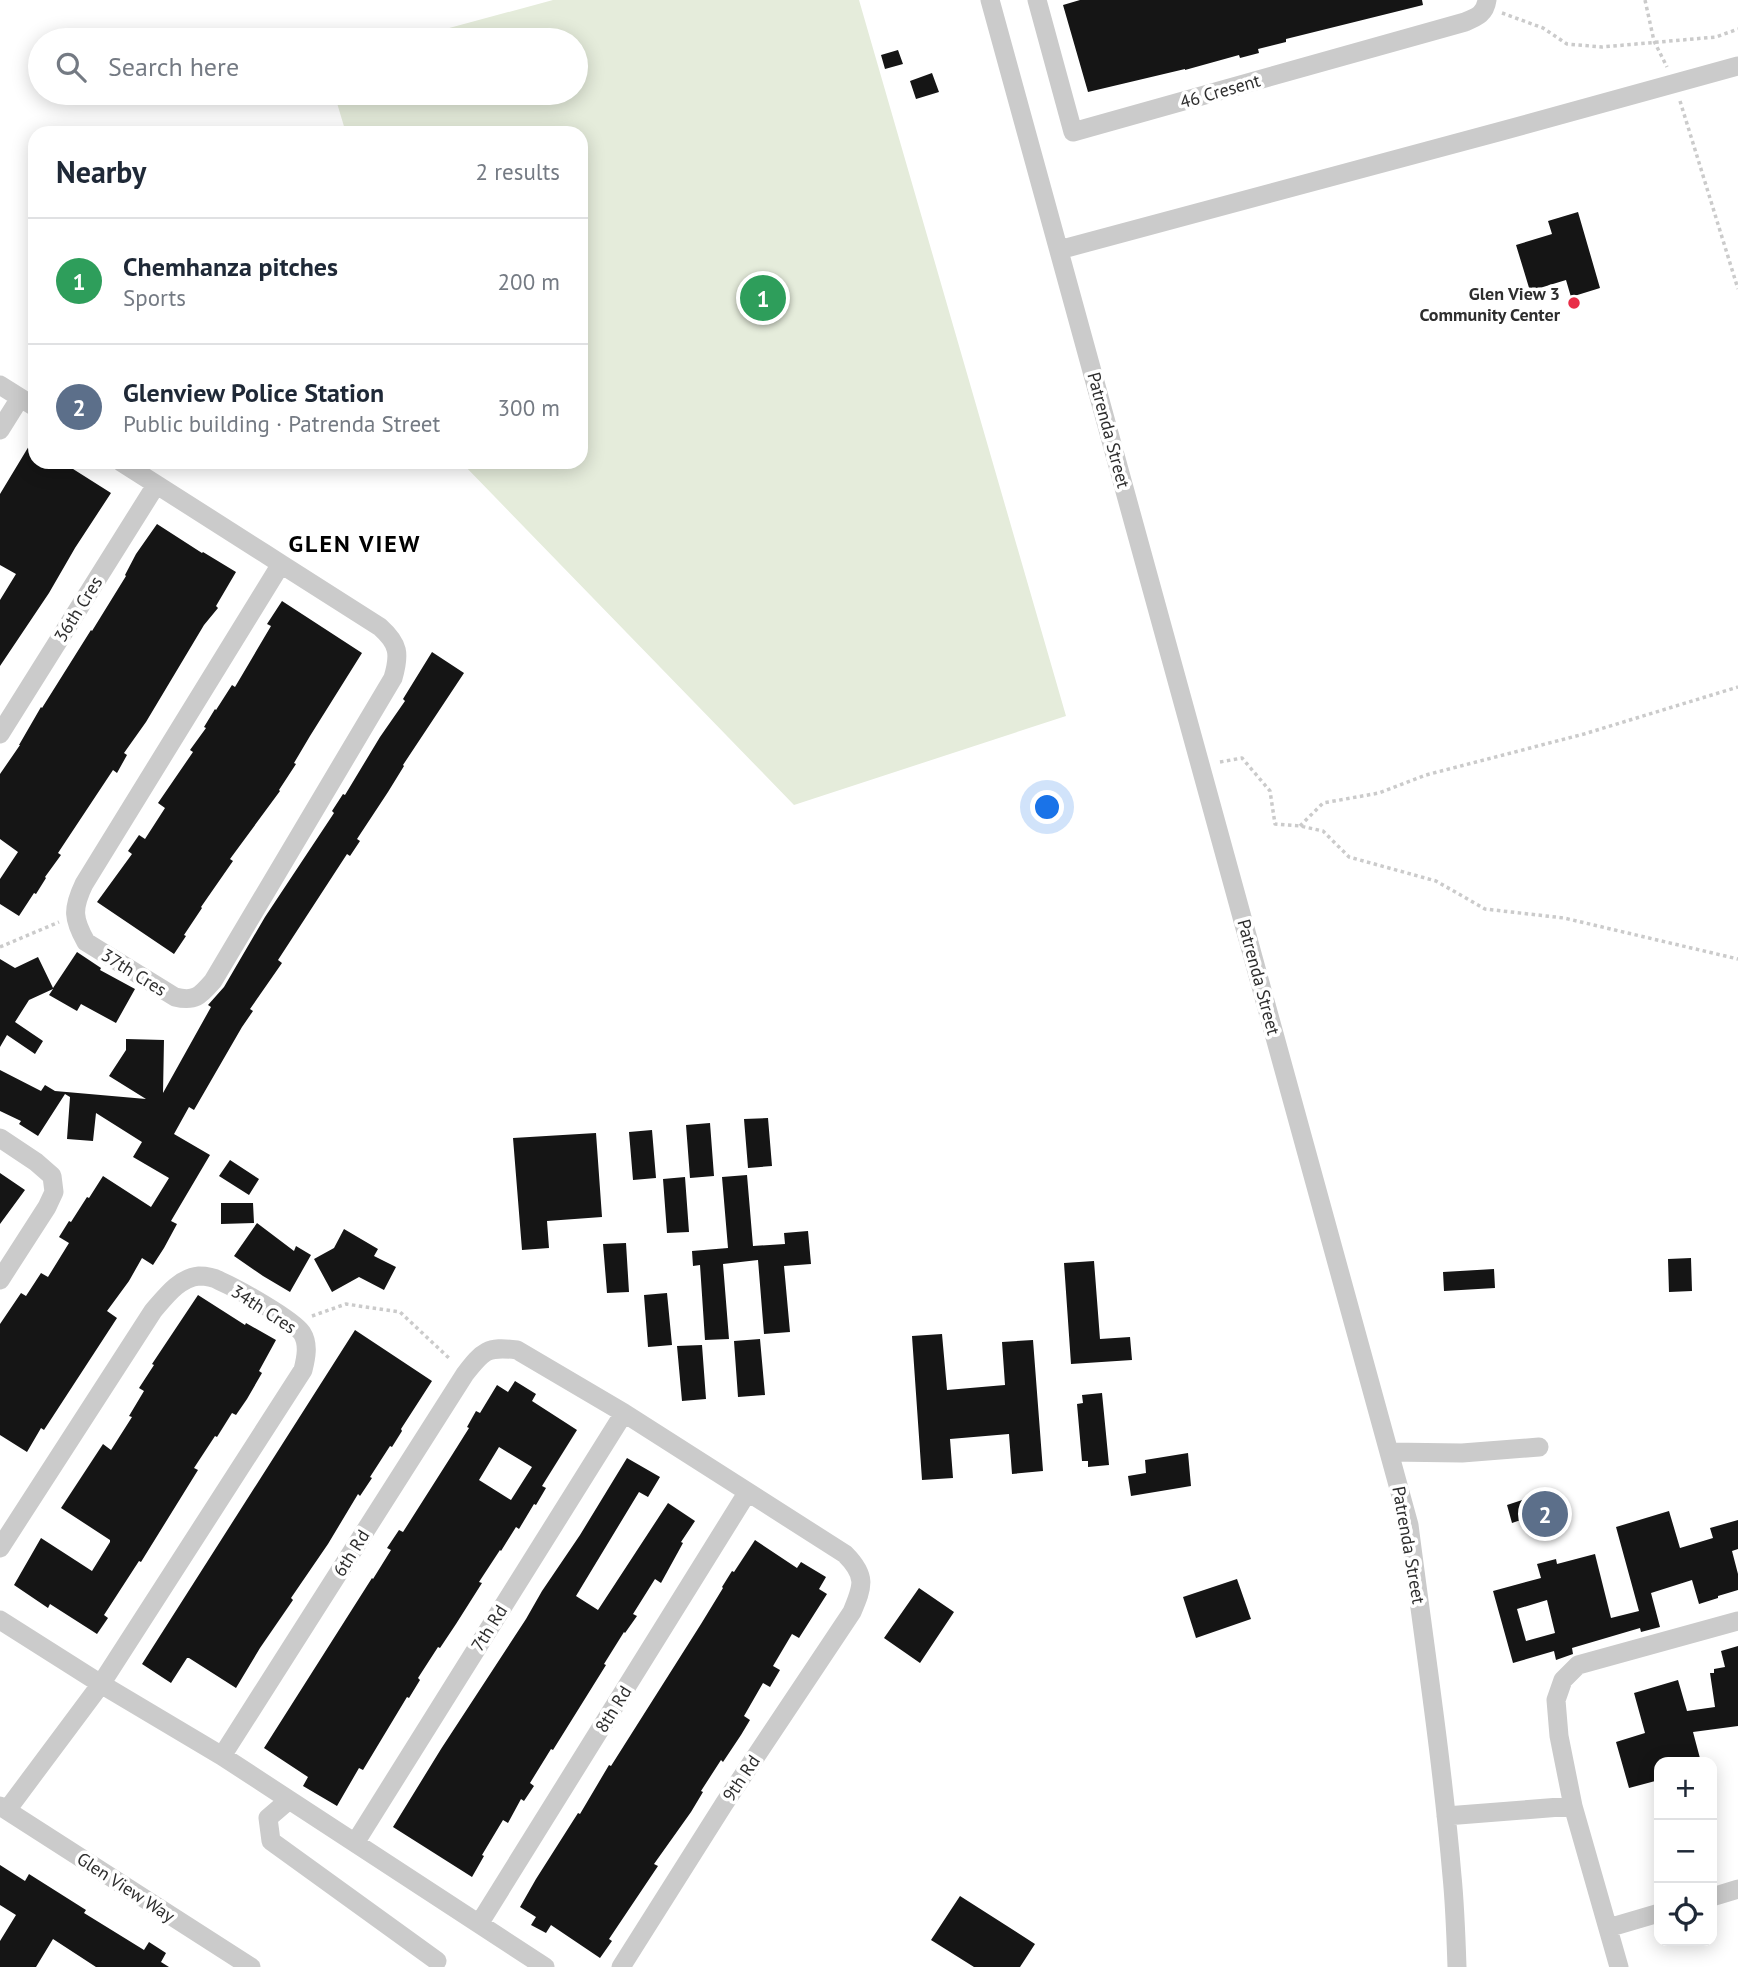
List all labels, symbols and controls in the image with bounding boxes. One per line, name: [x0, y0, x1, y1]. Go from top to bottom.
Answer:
search box: [28, 28, 588, 105]
icon: search: [52, 48, 90, 86]
text: Search here: [108, 50, 239, 83]
street label: 46 Cresent: [1177, 69, 1263, 113]
text: Nearby: [56, 152, 146, 191]
text: 2 results: [476, 157, 560, 186]
text: Chemhanza pitches: [123, 250, 338, 283]
text: 1: [72, 267, 86, 296]
text: 200 m: [498, 267, 560, 296]
pin: 1: [740, 272, 786, 324]
place label: Glen View 3 Community Center: [1419, 282, 1561, 326]
text: Sports: [123, 283, 186, 312]
marker: Glen View 3 Community Center: [1566, 295, 1582, 311]
street label: Patrenda Street: [1082, 370, 1136, 490]
text: Glenview Police Station: [123, 376, 384, 409]
text: 2: [72, 393, 86, 422]
text: 300 m: [498, 393, 560, 422]
text: Public building · Patrenda Street: [123, 409, 440, 438]
district label: GLEN VIEW: [288, 528, 422, 559]
street label: 36th Cres: [49, 572, 107, 646]
your location: [1030, 790, 1064, 824]
street label: Patrenda Street: [1232, 917, 1286, 1037]
street label: 37th Cres: [97, 943, 171, 1001]
street label: 34th Cres: [227, 1279, 301, 1339]
street label: Patrenda Street: [1387, 1484, 1431, 1606]
pin: 2: [1522, 1488, 1568, 1540]
street label: 6th Rd: [328, 1525, 374, 1581]
street label: 7th Rd: [466, 1600, 512, 1656]
street label: 8th Rd: [590, 1681, 636, 1737]
street label: 9th Rd: [717, 1750, 765, 1806]
map controls: [1654, 1757, 1717, 1946]
button: +: [1654, 1757, 1717, 1820]
button: −: [1654, 1820, 1717, 1883]
street label: Glen View Way: [73, 1847, 180, 1928]
button: locate: [1654, 1883, 1717, 1946]

